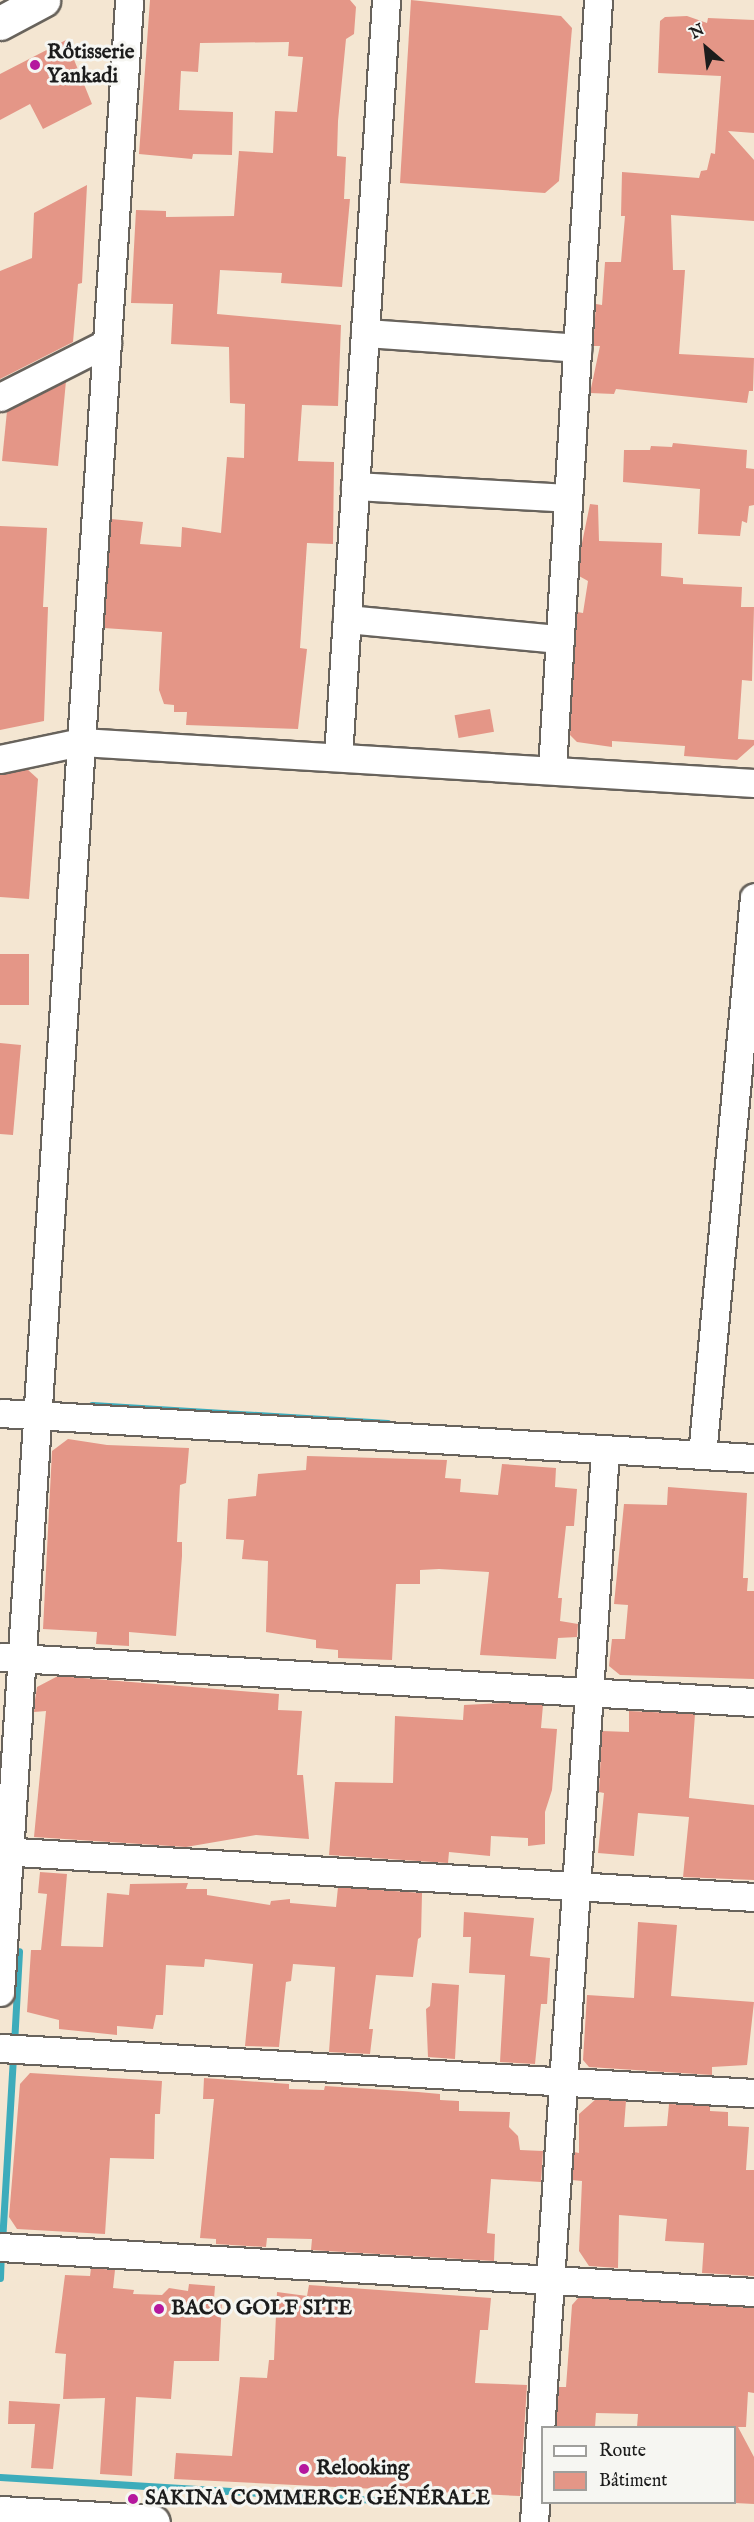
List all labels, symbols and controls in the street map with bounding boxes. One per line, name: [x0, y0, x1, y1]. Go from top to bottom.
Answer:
north arrow: [676, 18, 736, 78]
text: N: [687, 20, 708, 44]
place label: Rôtisserie Yankadi: [47, 40, 134, 90]
marker: Rôtisserie Yankadi: [28, 58, 42, 72]
place label: BACO GOLF SITE: [171, 2296, 352, 2322]
marker: BACO GOLF SITE: [152, 2302, 166, 2316]
legend: [541, 2426, 736, 2504]
text: Route: [599, 2440, 646, 2463]
place label: Relooking: [316, 2456, 409, 2482]
marker: Relooking: [297, 2462, 311, 2476]
text: Bâtiment: [599, 2470, 668, 2493]
place label: SAKINA COMMERCE GÉNÉRALE: [145, 2486, 490, 2512]
marker: SAKINA COMMERCE GÉNÉRALE: [126, 2492, 140, 2506]

